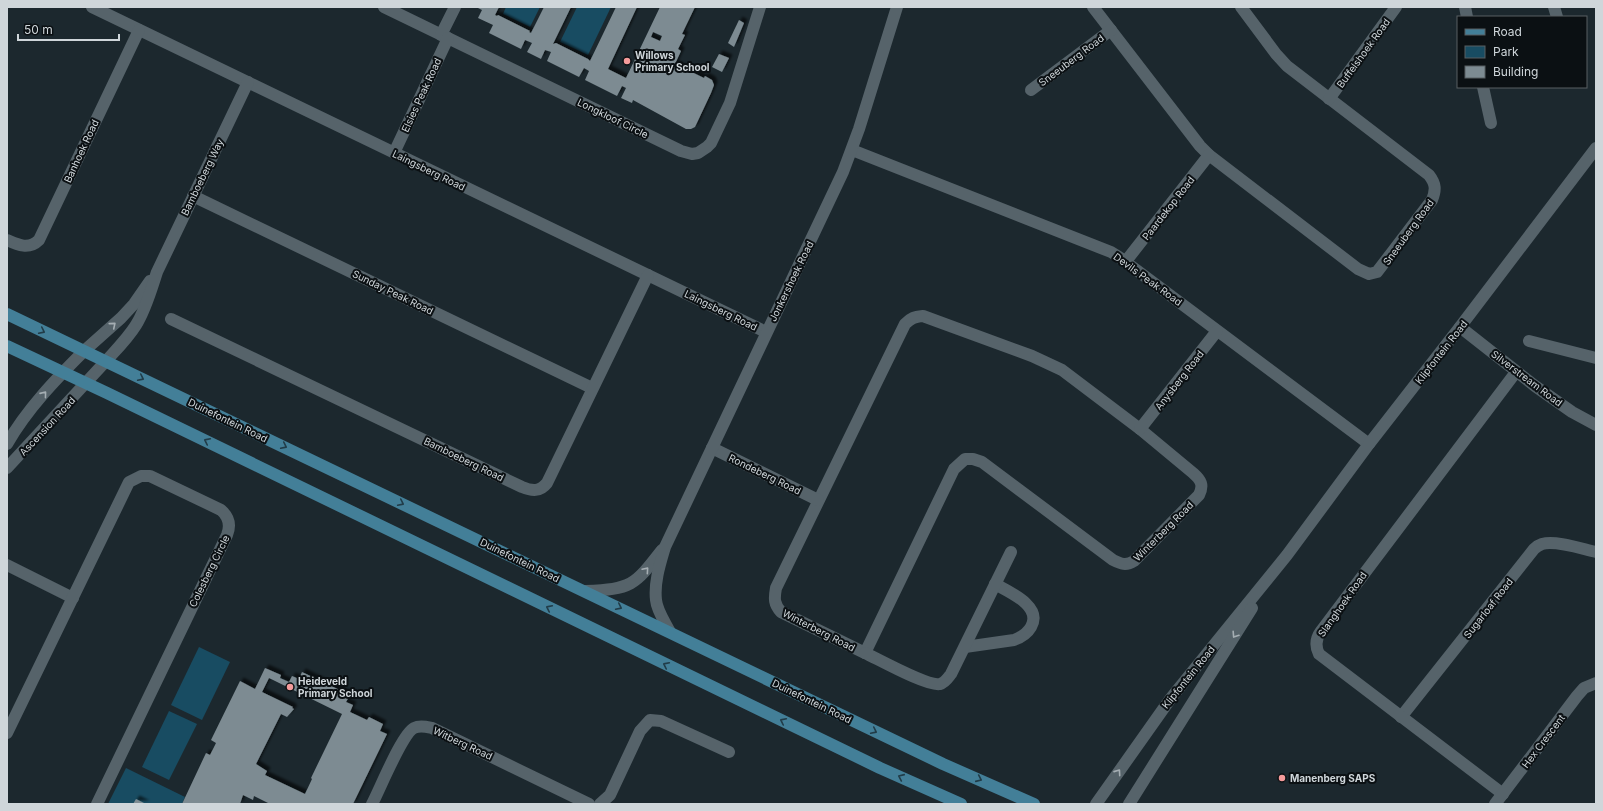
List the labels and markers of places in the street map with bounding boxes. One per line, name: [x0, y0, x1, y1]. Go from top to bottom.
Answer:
place label: Willows Primary School: [635, 49, 710, 74]
marker: Willows Primary School: [622, 56, 632, 66]
place label: Heideveld Primary School: [298, 675, 373, 700]
marker: Heideveld Primary School: [285, 682, 295, 692]
place label: Manenberg SAPS: [1290, 772, 1376, 785]
marker: Manenberg SAPS: [1277, 773, 1287, 783]

